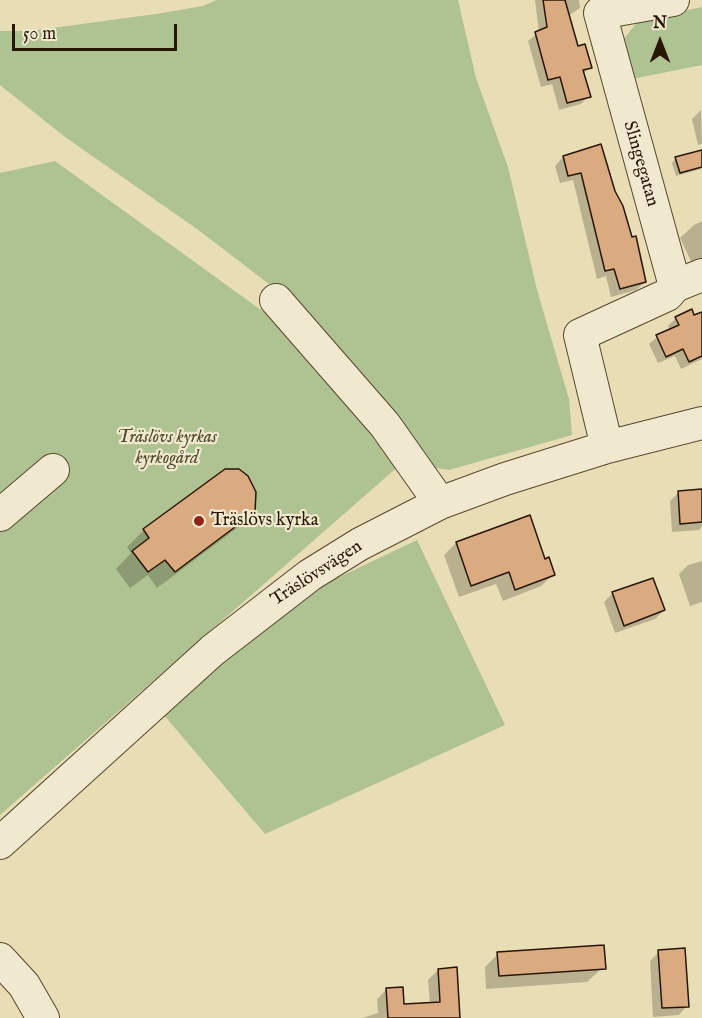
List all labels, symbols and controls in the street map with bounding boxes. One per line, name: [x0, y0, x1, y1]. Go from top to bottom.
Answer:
scale bar: [15, 12, 180, 50]
north arrow: [630, 12, 690, 72]
text: N: [653, 14, 667, 34]
text: 50 m: [23, 23, 56, 46]
street label: Slingegatan: [618, 119, 662, 209]
park label: Träslövs kyrkas kyrkogård: [117, 427, 217, 470]
place label: Träslövs kyrka: [211, 510, 318, 532]
marker: Träslövs kyrka: [192, 514, 206, 528]
street label: Träslövsvägen: [267, 536, 367, 612]

